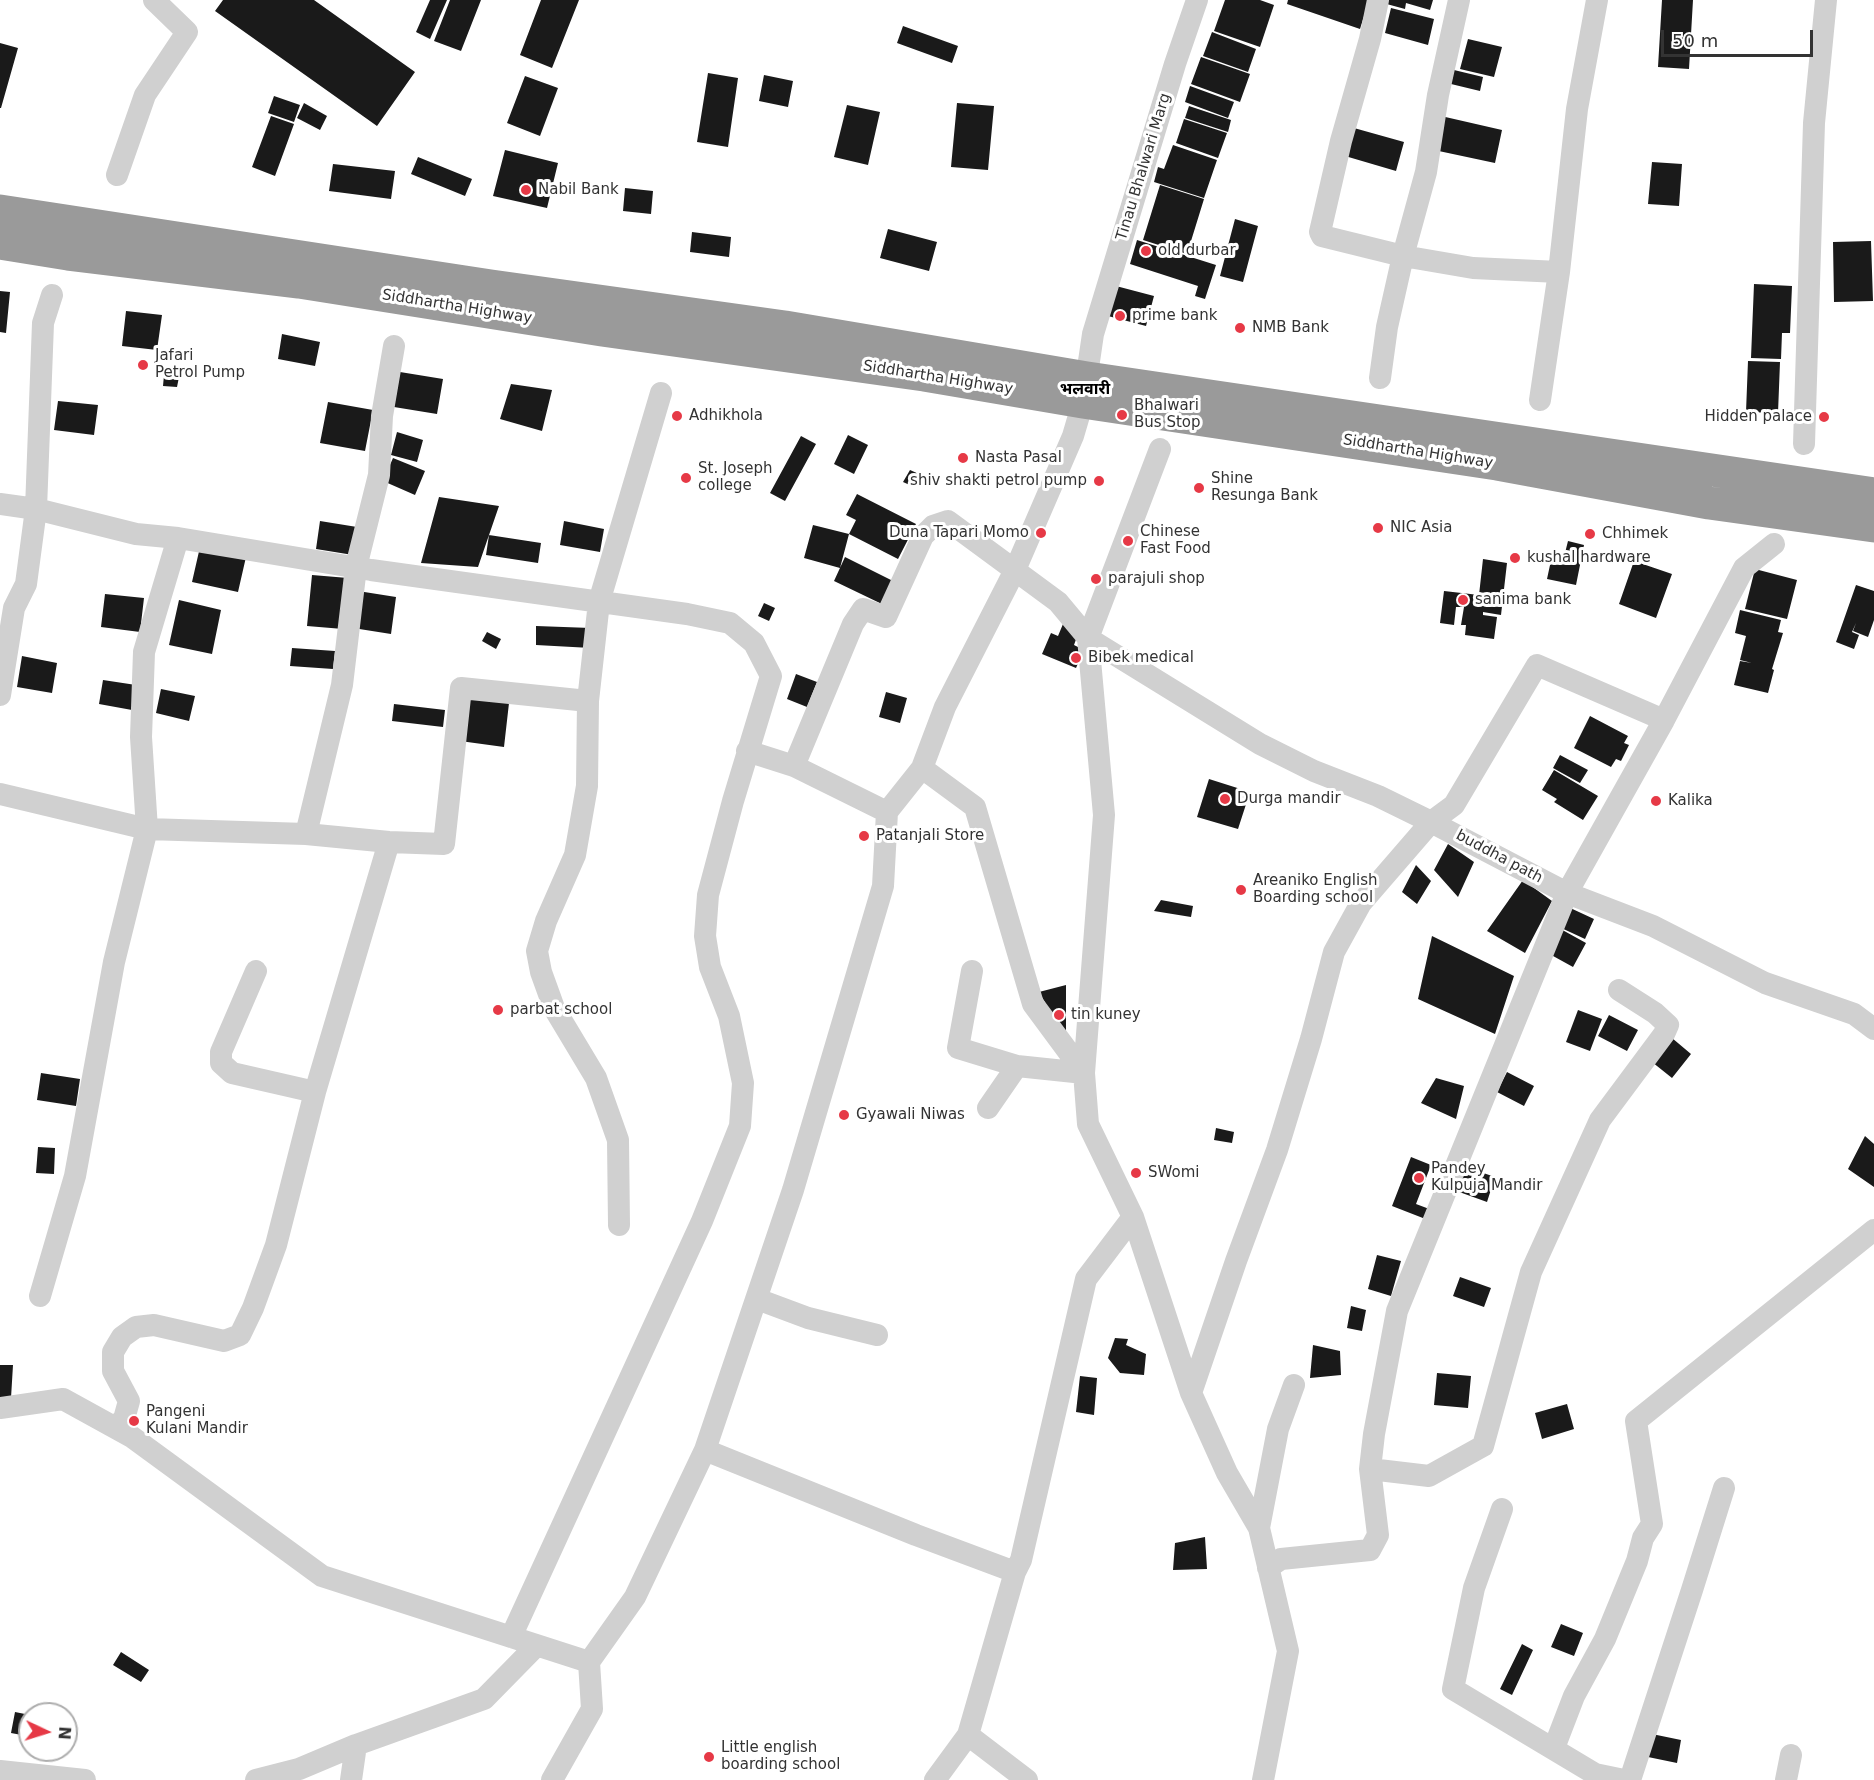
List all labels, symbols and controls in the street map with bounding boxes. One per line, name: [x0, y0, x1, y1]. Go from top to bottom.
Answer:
scale bar: [1664, 18, 1816, 56]
text: 50 m: [1672, 30, 1718, 51]
street label: Tinau Bhalwari Marg: [1113, 91, 1175, 243]
place label: Nabil Bank: [538, 181, 619, 199]
marker: Nabil Bank: [519, 183, 533, 197]
place label: old durbar: [1158, 242, 1236, 260]
marker: old durbar: [1139, 244, 1153, 258]
street label: Siddhartha Highway: [381, 286, 533, 328]
place label: prime bank: [1132, 307, 1217, 325]
marker: prime bank: [1113, 309, 1127, 323]
place label: NMB Bank: [1252, 319, 1329, 337]
marker: NMB Bank: [1233, 321, 1247, 335]
place label: Jafari Petrol Pump: [155, 347, 245, 382]
street label: Siddhartha Highway: [862, 357, 1014, 399]
marker: Jafari Petrol Pump: [136, 358, 150, 372]
district label: भलवारी: [1060, 380, 1110, 400]
place label: Bhalwari Bus Stop: [1134, 397, 1200, 432]
place label: Adhikhola: [689, 407, 763, 425]
marker: Bhalwari Bus Stop: [1115, 408, 1129, 422]
place label: Hidden palace: [1704, 408, 1812, 426]
marker: Adhikhola: [670, 409, 684, 423]
marker: Hidden palace: [1817, 410, 1831, 424]
street label: Siddhartha Highway: [1342, 431, 1494, 473]
place label: Nasta Pasal: [975, 449, 1062, 467]
marker: Nasta Pasal: [956, 451, 970, 465]
place label: St. Joseph college: [698, 460, 773, 495]
place label: Shine Resunga Bank: [1211, 470, 1318, 505]
marker: St. Joseph college: [679, 471, 693, 485]
place label: shiv shakti petrol pump: [910, 472, 1087, 490]
marker: shiv shakti petrol pump: [1092, 474, 1106, 488]
marker: Shine Resunga Bank: [1192, 481, 1206, 495]
place label: NIC Asia: [1390, 519, 1452, 537]
marker: NIC Asia: [1371, 521, 1385, 535]
place label: Chinese Fast Food: [1140, 523, 1211, 558]
place label: Duna Tapari Momo: [889, 524, 1029, 542]
place label: Chhimek: [1602, 525, 1668, 543]
marker: Duna Tapari Momo: [1034, 526, 1048, 540]
marker: Chhimek: [1583, 527, 1597, 541]
marker: Chinese Fast Food: [1121, 534, 1135, 548]
place label: kushal hardware: [1527, 549, 1651, 567]
marker: kushal hardware: [1508, 551, 1522, 565]
place label: parajuli shop: [1108, 570, 1205, 588]
marker: parajuli shop: [1089, 572, 1103, 586]
place label: sanima bank: [1475, 591, 1571, 609]
marker: sanima bank: [1456, 593, 1470, 607]
place label: Bibek medical: [1088, 649, 1194, 667]
marker: Bibek medical: [1069, 651, 1083, 665]
place label: Durga mandir: [1237, 790, 1341, 808]
marker: Durga mandir: [1218, 792, 1232, 806]
place label: Kalika: [1668, 792, 1713, 810]
marker: Kalika: [1649, 794, 1663, 808]
place label: Patanjali Store: [876, 827, 984, 845]
street label: buddha path: [1453, 827, 1545, 887]
marker: Patanjali Store: [857, 829, 871, 843]
place label: Areaniko English Boarding school: [1253, 872, 1377, 907]
marker: Areaniko English Boarding school: [1234, 883, 1248, 897]
place label: parbat school: [510, 1001, 612, 1019]
marker: parbat school: [491, 1003, 505, 1017]
place label: tin kuney: [1071, 1006, 1141, 1024]
marker: tin kuney: [1052, 1008, 1066, 1022]
place label: Gyawali Niwas: [856, 1106, 965, 1124]
marker: Gyawali Niwas: [837, 1108, 851, 1122]
place label: Pandey Kulpuja Mandir: [1431, 1160, 1542, 1195]
place label: SWomi: [1148, 1164, 1199, 1182]
marker: SWomi: [1129, 1166, 1143, 1180]
marker: Pandey Kulpuja Mandir: [1412, 1171, 1426, 1185]
place label: Pangeni Kulani Mandir: [146, 1403, 248, 1438]
marker: Pangeni Kulani Mandir: [127, 1414, 141, 1428]
north arrow: [18, 1702, 78, 1762]
text: N: [55, 1726, 74, 1740]
place label: Little english boarding school: [721, 1739, 840, 1774]
marker: Little english boarding school: [702, 1750, 716, 1764]

